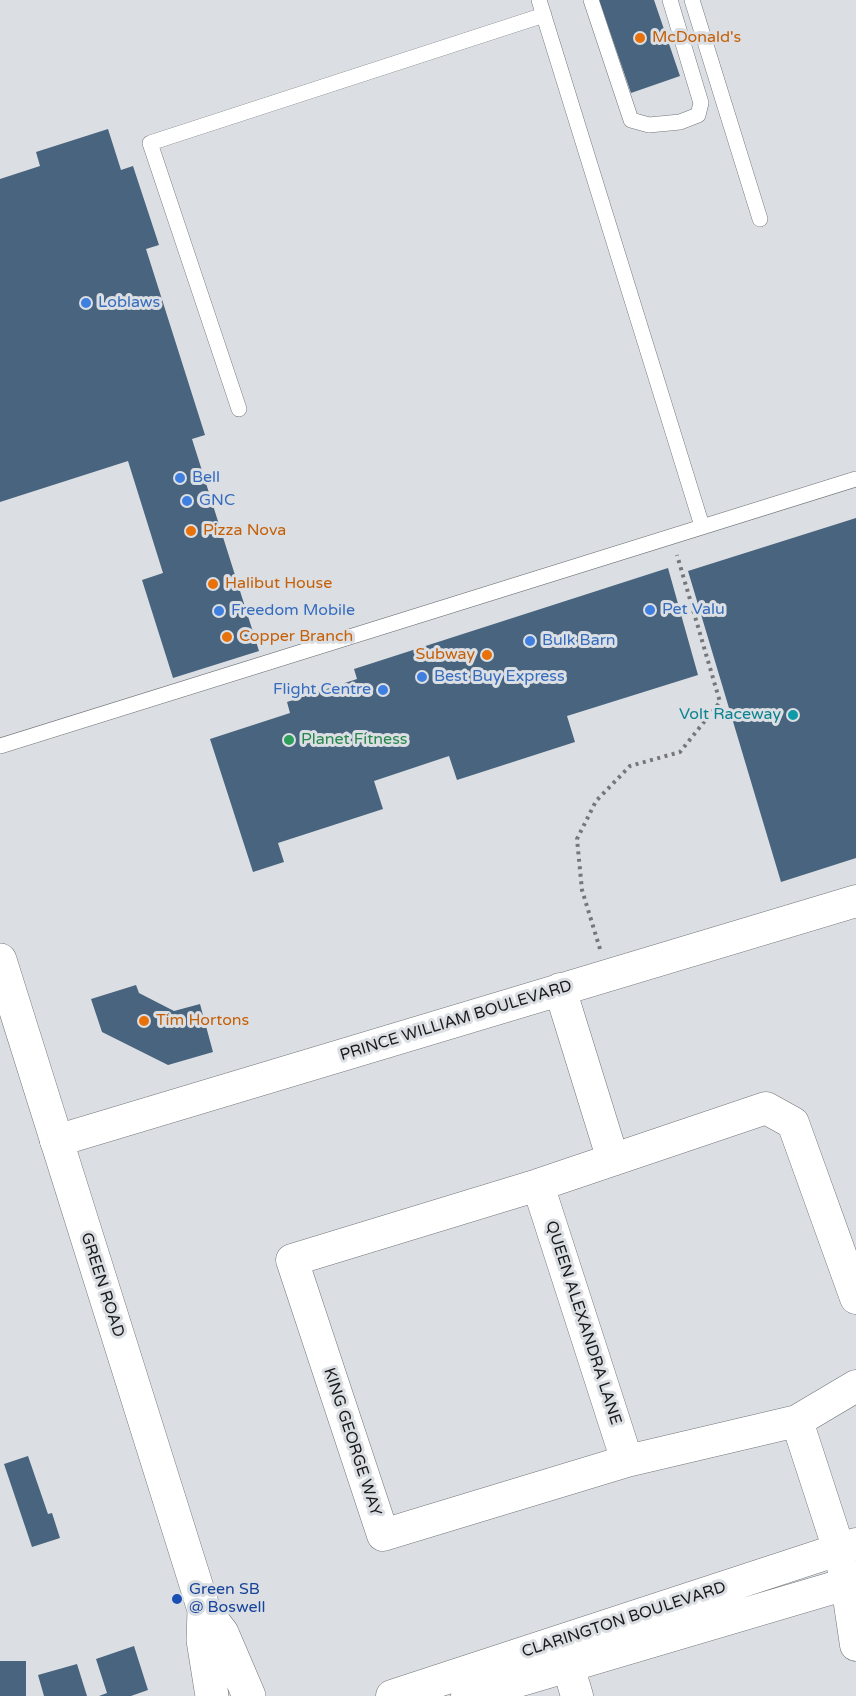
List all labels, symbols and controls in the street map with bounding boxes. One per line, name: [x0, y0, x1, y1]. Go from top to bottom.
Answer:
place label: McDonald's: [652, 28, 741, 48]
marker: McDonald's: [633, 31, 647, 45]
place label: Loblaws: [98, 293, 160, 313]
marker: Loblaws: [79, 296, 93, 310]
place label: Bell: [192, 468, 220, 488]
marker: Bell: [173, 471, 187, 485]
place label: GNC: [199, 491, 235, 511]
marker: GNC: [180, 494, 194, 508]
place label: Pizza Nova: [203, 521, 286, 541]
marker: Pizza Nova: [184, 524, 198, 538]
place label: Halibut House: [225, 574, 332, 594]
marker: Halibut House: [206, 577, 220, 591]
place label: Pet Valu: [662, 600, 725, 620]
place label: Freedom Mobile: [231, 601, 355, 621]
marker: Pet Valu: [643, 603, 657, 617]
marker: Freedom Mobile: [212, 604, 226, 618]
place label: Copper Branch: [239, 627, 353, 647]
marker: Copper Branch: [220, 630, 234, 644]
place label: Bulk Barn: [542, 631, 616, 651]
marker: Bulk Barn: [523, 634, 537, 648]
place label: Subway: [416, 645, 475, 665]
marker: Subway: [480, 648, 494, 662]
place label: Best Buy Express: [434, 667, 565, 687]
marker: Best Buy Express: [415, 670, 429, 684]
place label: Flight Centre: [273, 680, 371, 700]
marker: Flight Centre: [376, 683, 390, 697]
place label: Volt Raceway: [679, 705, 781, 725]
marker: Volt Raceway: [786, 708, 800, 722]
place label: Planet Fitness: [301, 730, 408, 750]
marker: Planet Fitness: [282, 733, 296, 747]
street label: PRINCE WILLIAM BOULEVARD: [338, 976, 574, 1066]
place label: Tim Hortons: [156, 1011, 249, 1031]
marker: Tim Hortons: [137, 1014, 151, 1028]
street label: QUEEN ALEXANDRA LANE: [541, 1219, 625, 1427]
street label: GREEN ROAD: [76, 1230, 128, 1340]
street label: KING GEORGE WAY: [319, 1365, 385, 1519]
street label: CLARINGTON BOULEVARD: [519, 1578, 729, 1662]
place label: Green SB @ Boswell: [189, 1580, 265, 1618]
marker: Green SB @ Boswell: [170, 1592, 184, 1606]

